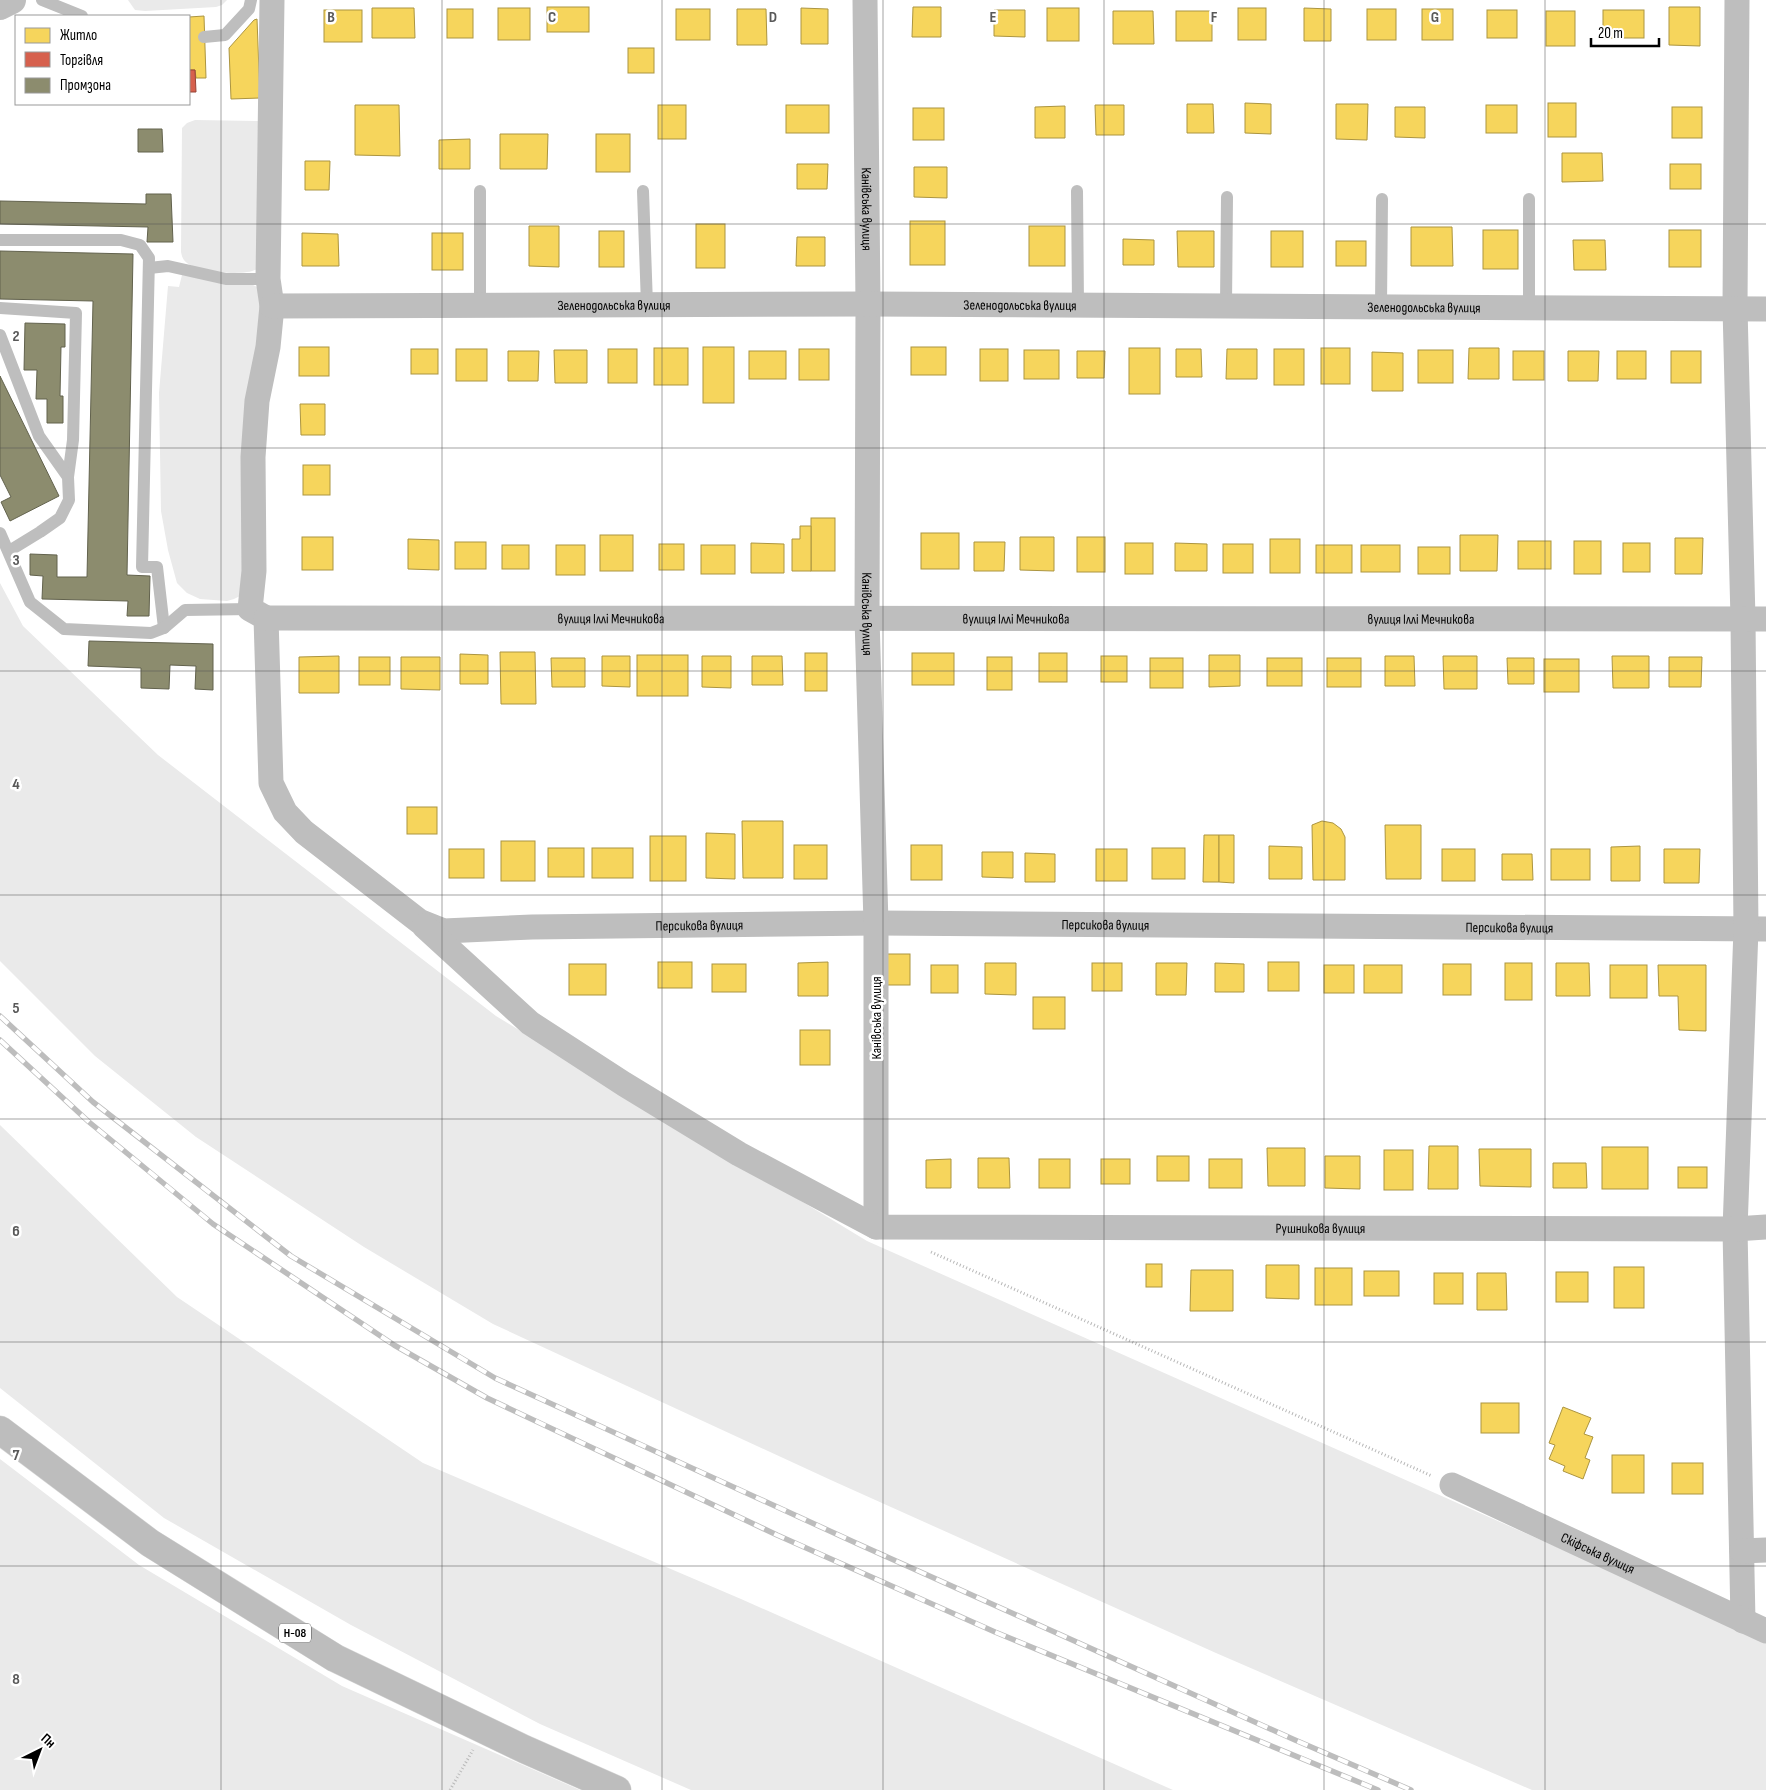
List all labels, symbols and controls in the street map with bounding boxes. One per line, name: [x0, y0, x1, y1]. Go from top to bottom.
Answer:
text: B: [327, 8, 335, 27]
text: C: [548, 8, 556, 27]
text: D: [769, 8, 777, 27]
text: E: [990, 8, 997, 27]
text: F: [1211, 8, 1218, 27]
text: G: [1431, 8, 1439, 27]
legend: [15, 15, 190, 105]
scale bar: [1591, 15, 1658, 47]
text: 20 m: [1598, 24, 1623, 43]
text: Житло: [60, 26, 97, 45]
text: Торгівля: [60, 51, 103, 70]
text: Промзона: [60, 76, 111, 95]
street label: Канівська вулиця: [858, 167, 875, 251]
street label: Зеленодольська вулиця: [557, 297, 671, 314]
street label: Зеленодольська вулиця: [963, 297, 1077, 314]
street label: Зеленодольська вулиця: [1367, 299, 1481, 316]
text: 2: [12, 327, 20, 346]
text: 3: [12, 551, 20, 570]
street label: Канівська вулиця: [858, 572, 876, 656]
street label: вулиця Іллі Мечникова: [558, 610, 664, 627]
street label: вулиця Іллі Мечникова: [963, 610, 1069, 628]
street label: вулиця Іллі Мечникова: [1368, 611, 1474, 628]
text: 4: [12, 775, 20, 794]
street label: Персикова вулиця: [1061, 916, 1149, 934]
street label: Персикова вулиця: [655, 917, 743, 935]
street label: Персикова вулиця: [1465, 919, 1553, 937]
street label: Канівська вулиця: [868, 976, 885, 1060]
text: 5: [12, 999, 20, 1018]
street label: Рушникова вулиця: [1276, 1220, 1365, 1237]
text: 6: [12, 1222, 20, 1241]
text: 7: [13, 1446, 20, 1465]
street label: Скіфська вулиця: [1558, 1529, 1637, 1578]
road number: Н-08: [279, 1624, 311, 1642]
text: 8: [12, 1670, 20, 1689]
north arrow: [15, 1725, 65, 1775]
text: Пн: [38, 1730, 59, 1752]

